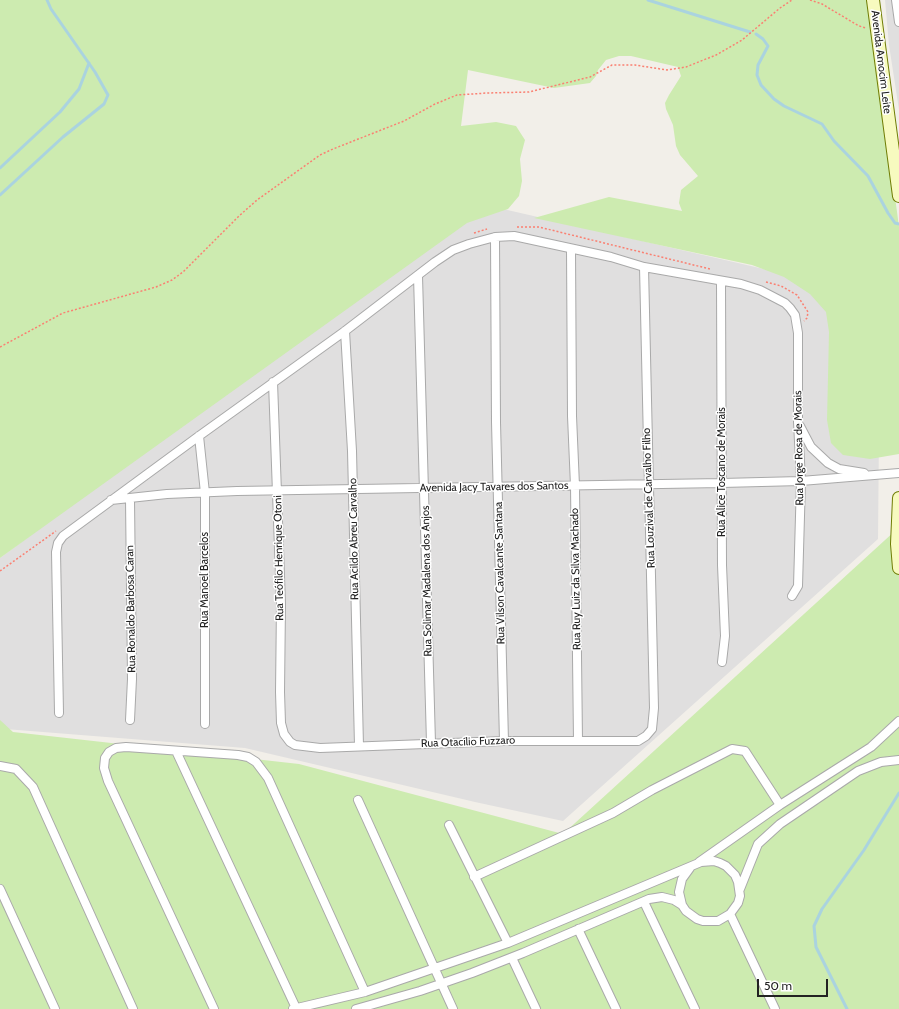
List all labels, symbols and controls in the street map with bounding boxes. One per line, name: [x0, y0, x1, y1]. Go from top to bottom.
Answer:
street label: Avenida Amocim Leite: [868, 9, 894, 115]
street label: Rua Jorge Rosa de Morais: [791, 390, 807, 506]
street label: Rua Alice Toscano de Morais: [715, 407, 729, 537]
street label: Rua Louzival de Carvalho Filho: [640, 428, 658, 568]
street label: Rua Acildo Abreu Carvalho: [346, 478, 362, 600]
street label: Avenida Jacy Tavares dos Santos: [420, 479, 568, 495]
street label: Rua Teófilo Henrique Otoni: [271, 495, 287, 621]
street label: Rua Vilson Cavalcante Santana: [492, 502, 508, 644]
street label: Rua Solimar Madalena dos Anjos: [419, 505, 435, 657]
street label: Rua Ruy Luiz da Silva Machado: [568, 508, 584, 650]
street label: Rua Manoel Barcelos: [198, 532, 212, 628]
street label: Rua Ronaldo Barbosa Caran: [123, 545, 139, 673]
street label: Rua Otacílio Fuzzaro: [421, 734, 515, 750]
scale bar: [759, 971, 830, 997]
text: 50 m: [764, 978, 792, 993]

